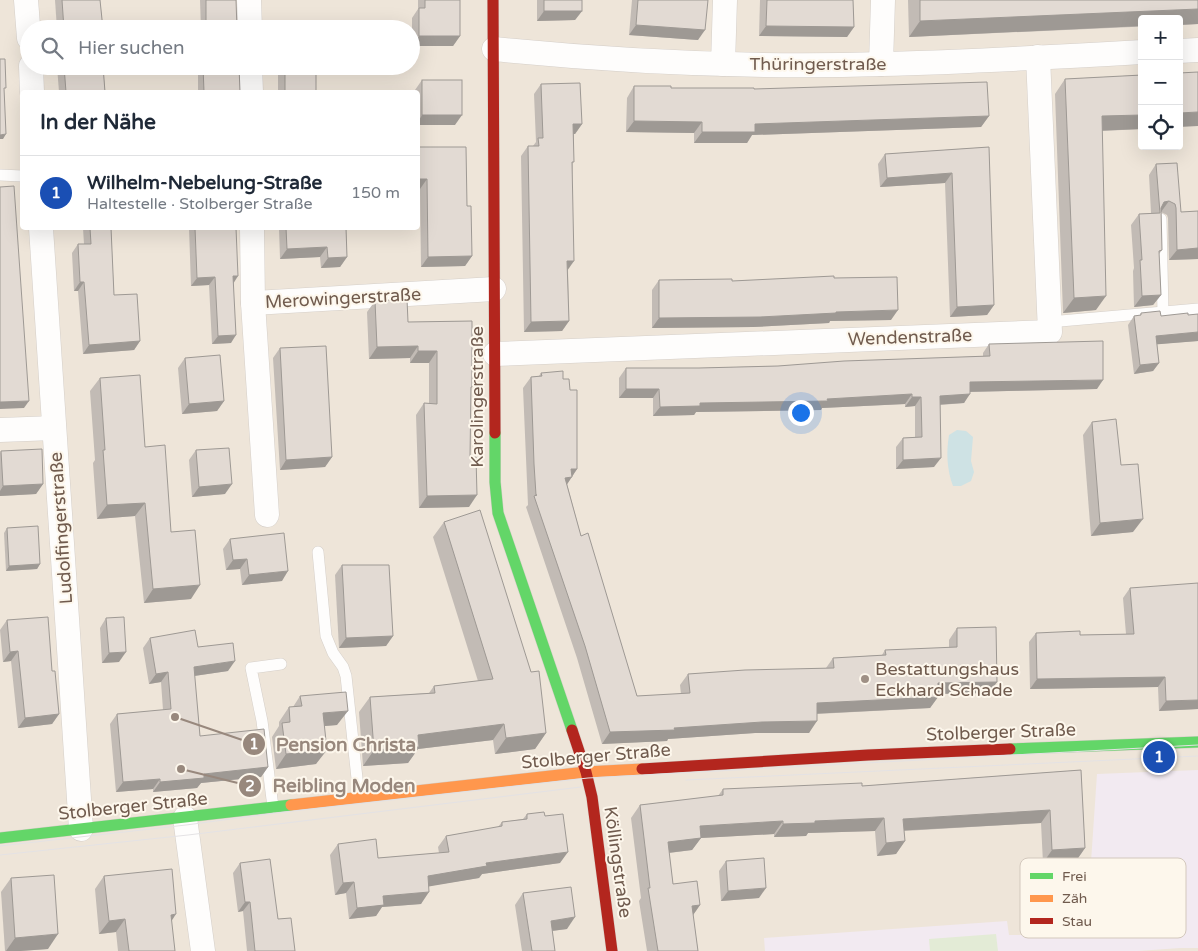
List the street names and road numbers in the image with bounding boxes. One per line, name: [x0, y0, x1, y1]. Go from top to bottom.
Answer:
street label: Thüringerstraße: [749, 53, 887, 75]
street label: Merowingerstraße: [264, 283, 422, 313]
street label: Wendenstraße: [847, 324, 973, 350]
street label: Karolingerstraße: [466, 326, 488, 468]
street label: Ludolfingerstraße: [45, 451, 77, 605]
street label: Stolberger Straße: [926, 718, 1076, 746]
street label: Stolberger Straße: [520, 739, 672, 773]
street label: Stolberger Straße: [57, 787, 209, 825]
street label: Köllingstraße: [599, 805, 637, 919]

